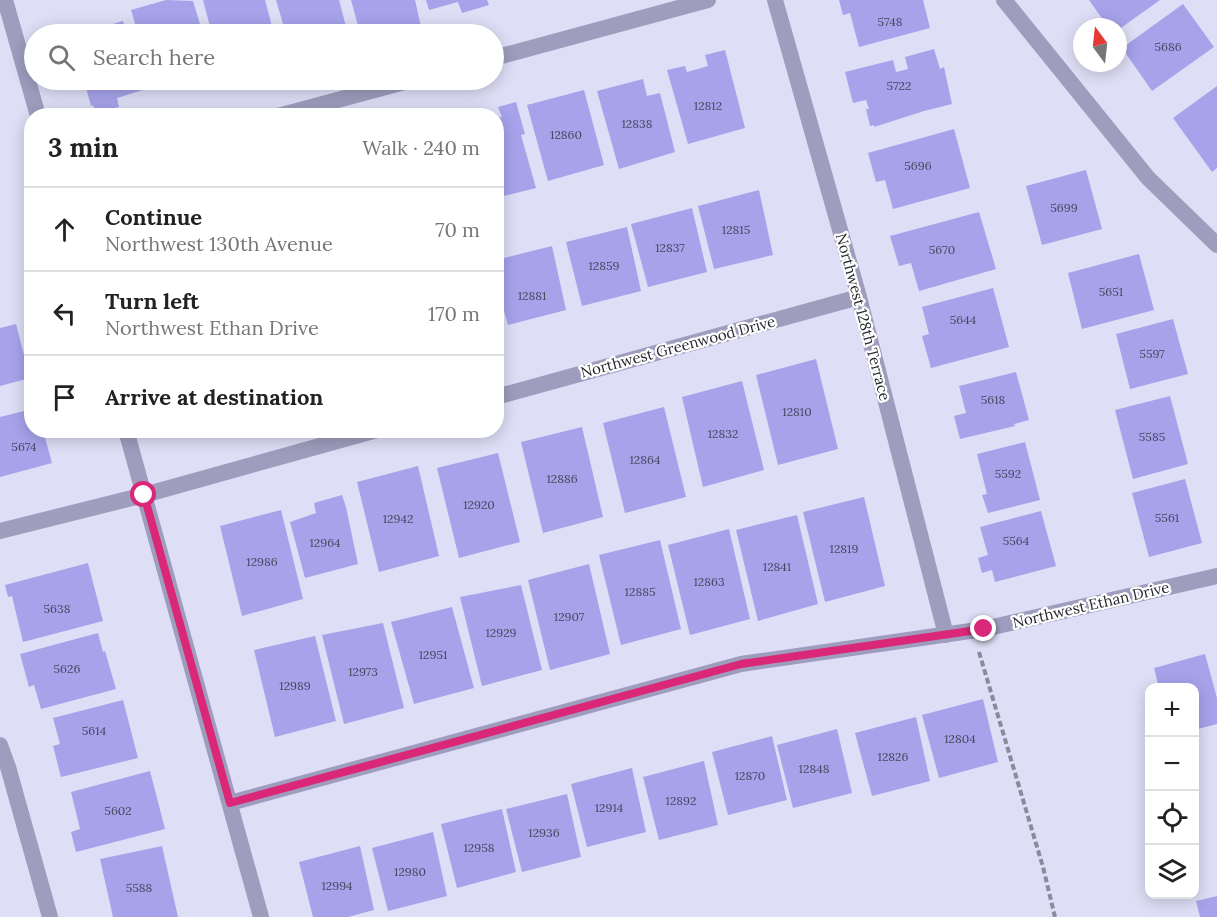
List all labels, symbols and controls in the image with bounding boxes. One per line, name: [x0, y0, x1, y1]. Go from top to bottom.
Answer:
house number: 5748: [877, 14, 903, 29]
north arrow: [1073, 18, 1127, 72]
search box: [24, 24, 504, 90]
house number: 5686: [1154, 39, 1182, 54]
icon: search: [45, 41, 78, 74]
text: Search here: [93, 43, 215, 71]
house number: 5722: [887, 78, 911, 93]
house number: 12812: [694, 98, 722, 113]
house number: 12838: [622, 116, 653, 131]
house number: 12860: [550, 127, 582, 142]
text: 3 min: [48, 131, 118, 164]
text: Walk · 240 m: [362, 135, 480, 160]
house number: 5696: [904, 158, 932, 173]
house number: 5699: [1050, 200, 1078, 215]
text: Continue: [105, 203, 202, 231]
icon: ahead: [48, 213, 81, 246]
text: 70 m: [435, 217, 480, 242]
house number: 12815: [722, 222, 750, 237]
text: Northwest 130th Avenue: [105, 231, 333, 256]
street label: Northwest 128th Terrace: [832, 231, 895, 403]
house number: 12837: [655, 240, 685, 255]
house number: 5670: [929, 242, 955, 257]
house number: 12859: [588, 258, 620, 273]
house number: 5651: [1099, 284, 1123, 299]
text: Turn left: [105, 287, 199, 315]
house number: 12881: [518, 288, 546, 303]
icon: left: [48, 297, 81, 330]
text: 170 m: [428, 301, 480, 326]
street label: Northwest Greenwood Drive: [578, 311, 777, 382]
house number: 5644: [950, 312, 977, 327]
text: Northwest Ethan Drive: [105, 315, 319, 340]
house number: 5597: [1139, 346, 1165, 361]
icon: arrive: [48, 381, 81, 414]
text: Arrive at destination: [105, 383, 323, 411]
house number: 5618: [981, 392, 1006, 407]
house number: 12810: [782, 404, 812, 419]
house number: 12832: [708, 426, 738, 441]
house number: 5585: [1139, 429, 1165, 444]
house number: 5674: [11, 439, 37, 454]
house number: 12864: [630, 452, 661, 467]
house number: 5592: [995, 466, 1021, 481]
house number: 12886: [546, 471, 578, 486]
route start: [130, 481, 156, 507]
house number: 12920: [463, 497, 495, 512]
house number: 5561: [1155, 510, 1179, 525]
house number: 12942: [383, 511, 413, 526]
house number: 5564: [1003, 533, 1030, 548]
house number: 12964: [309, 535, 341, 550]
house number: 12819: [830, 541, 858, 556]
house number: 12986: [246, 554, 278, 569]
house number: 12841: [763, 559, 791, 574]
house number: 12863: [693, 574, 725, 589]
street label: Northwest Ethan Drive: [1011, 577, 1171, 632]
house number: 12885: [625, 584, 655, 599]
house number: 5638: [44, 601, 71, 616]
house number: 12907: [554, 609, 585, 624]
route end: [970, 615, 996, 641]
house number: 12929: [485, 625, 517, 640]
house number: 12951: [419, 647, 447, 662]
house number: 5626: [54, 661, 80, 676]
house number: 12973: [348, 664, 378, 679]
house number: 12989: [279, 678, 311, 693]
map controls: [1145, 683, 1199, 899]
button: +: [1145, 683, 1199, 737]
house number: 5614: [82, 723, 107, 738]
house number: 12804: [944, 731, 976, 746]
button: −: [1145, 737, 1199, 791]
house number: 12826: [878, 749, 909, 764]
house number: 12848: [799, 761, 830, 776]
house number: 12870: [735, 768, 765, 783]
button: locate: [1145, 791, 1199, 845]
house number: 12892: [666, 793, 696, 808]
house number: 12914: [595, 800, 624, 815]
house number: 5602: [104, 803, 132, 818]
house number: 12936: [528, 825, 560, 840]
house number: 12958: [463, 840, 495, 855]
button: layers: [1145, 845, 1199, 899]
house number: 12980: [394, 864, 426, 879]
house number: 12994: [321, 878, 353, 893]
house number: 5588: [126, 880, 153, 895]

